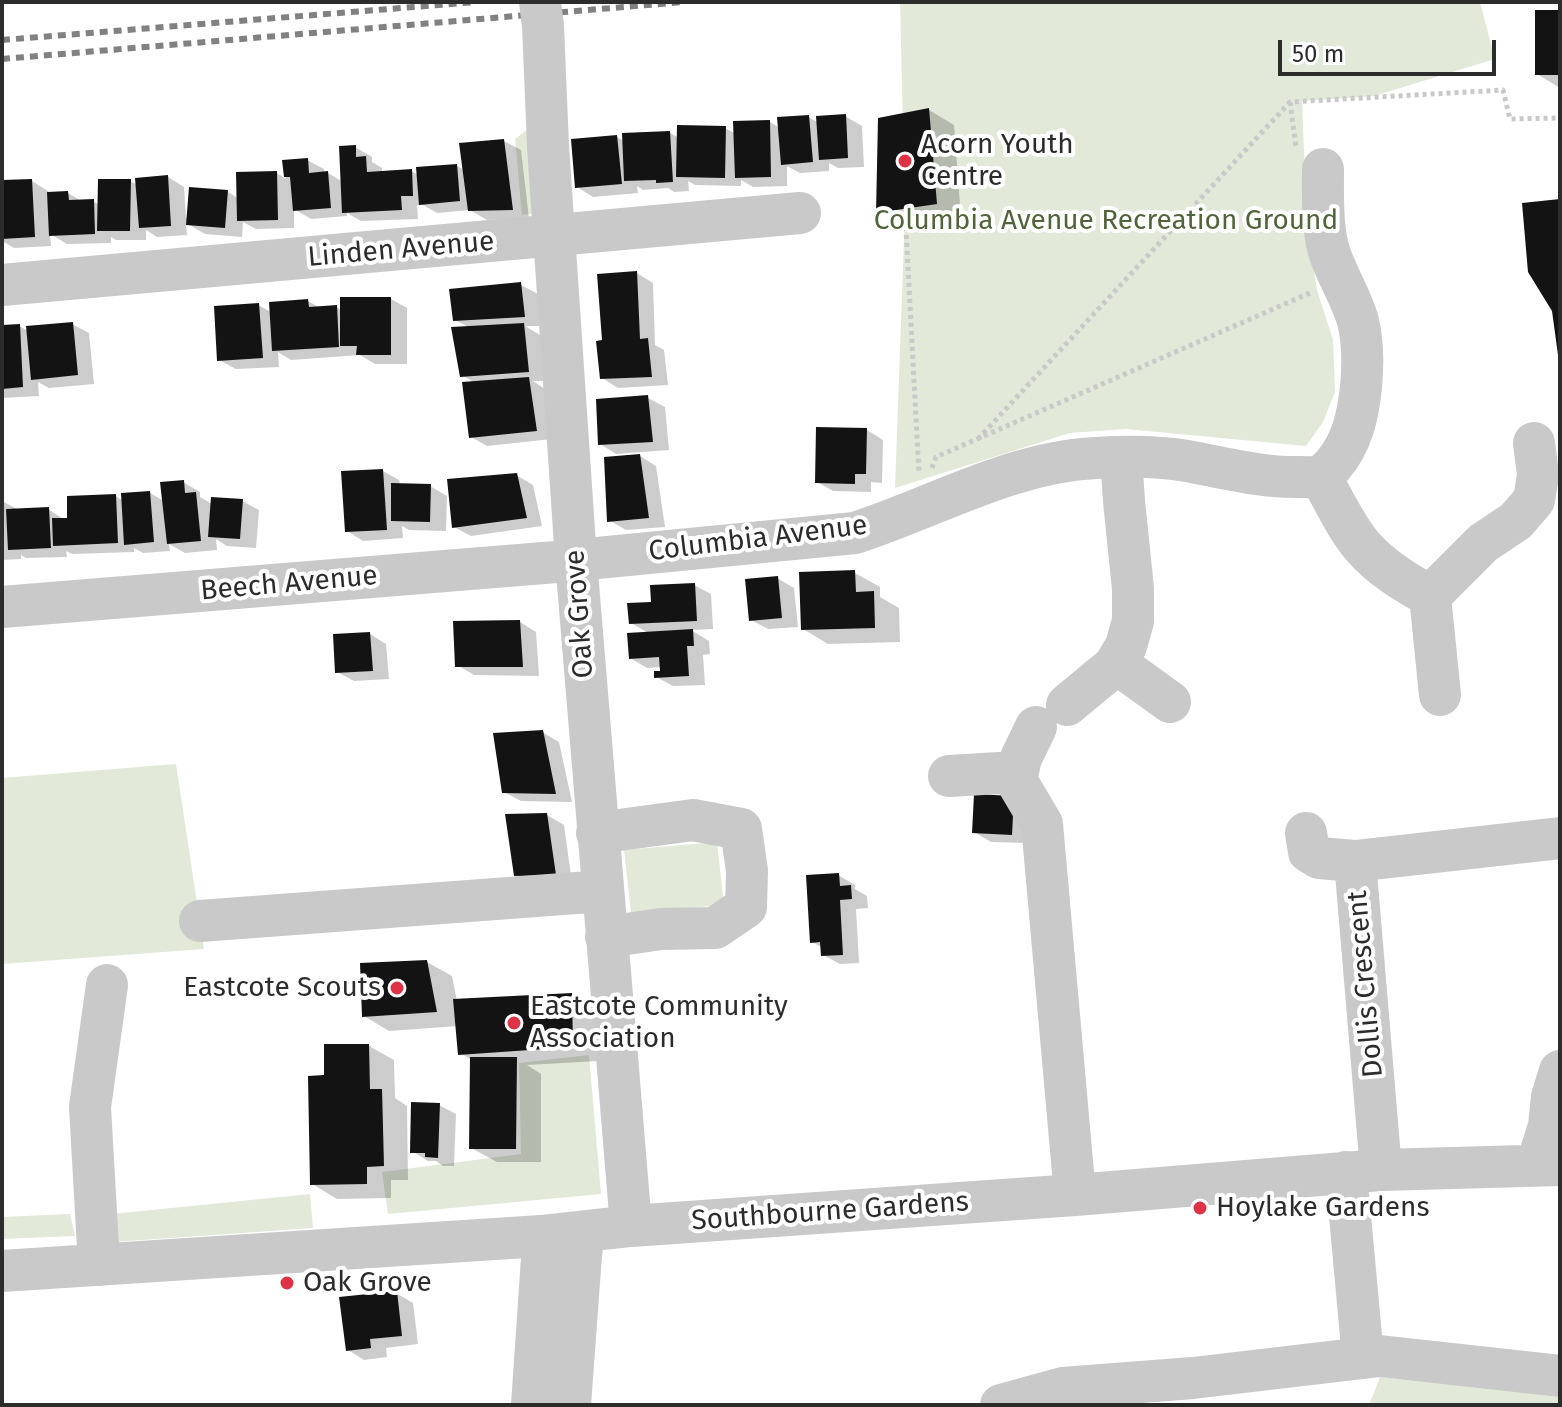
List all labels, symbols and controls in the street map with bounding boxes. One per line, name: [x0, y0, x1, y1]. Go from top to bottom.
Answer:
scale bar: [1282, 24, 1500, 74]
text: 50 m: [1292, 40, 1344, 68]
place label: Acorn Youth Centre: [921, 128, 1074, 194]
marker: Acorn Youth Centre: [896, 152, 914, 170]
park label: Columbia Avenue Recreation Ground: [874, 204, 1338, 238]
street label: Linden Avenue: [306, 225, 496, 275]
street label: Columbia Avenue: [647, 509, 869, 569]
street label: Oak Grove: [559, 549, 601, 679]
street label: Beech Avenue: [199, 560, 379, 608]
street label: Dollis Crescent: [1341, 889, 1391, 1079]
place label: Eastcote Scouts: [183, 971, 381, 1005]
marker: Eastcote Scouts: [388, 979, 406, 997]
place label: Eastcote Community Association: [530, 990, 788, 1056]
marker: Eastcote Community Association: [505, 1014, 523, 1032]
street label: Southbourne Gardens: [690, 1186, 970, 1238]
place label: Hoylake Gardens: [1216, 1191, 1429, 1225]
marker: Hoylake Gardens: [1191, 1199, 1209, 1217]
place label: Oak Grove: [303, 1266, 432, 1300]
marker: Oak Grove: [278, 1274, 296, 1292]

